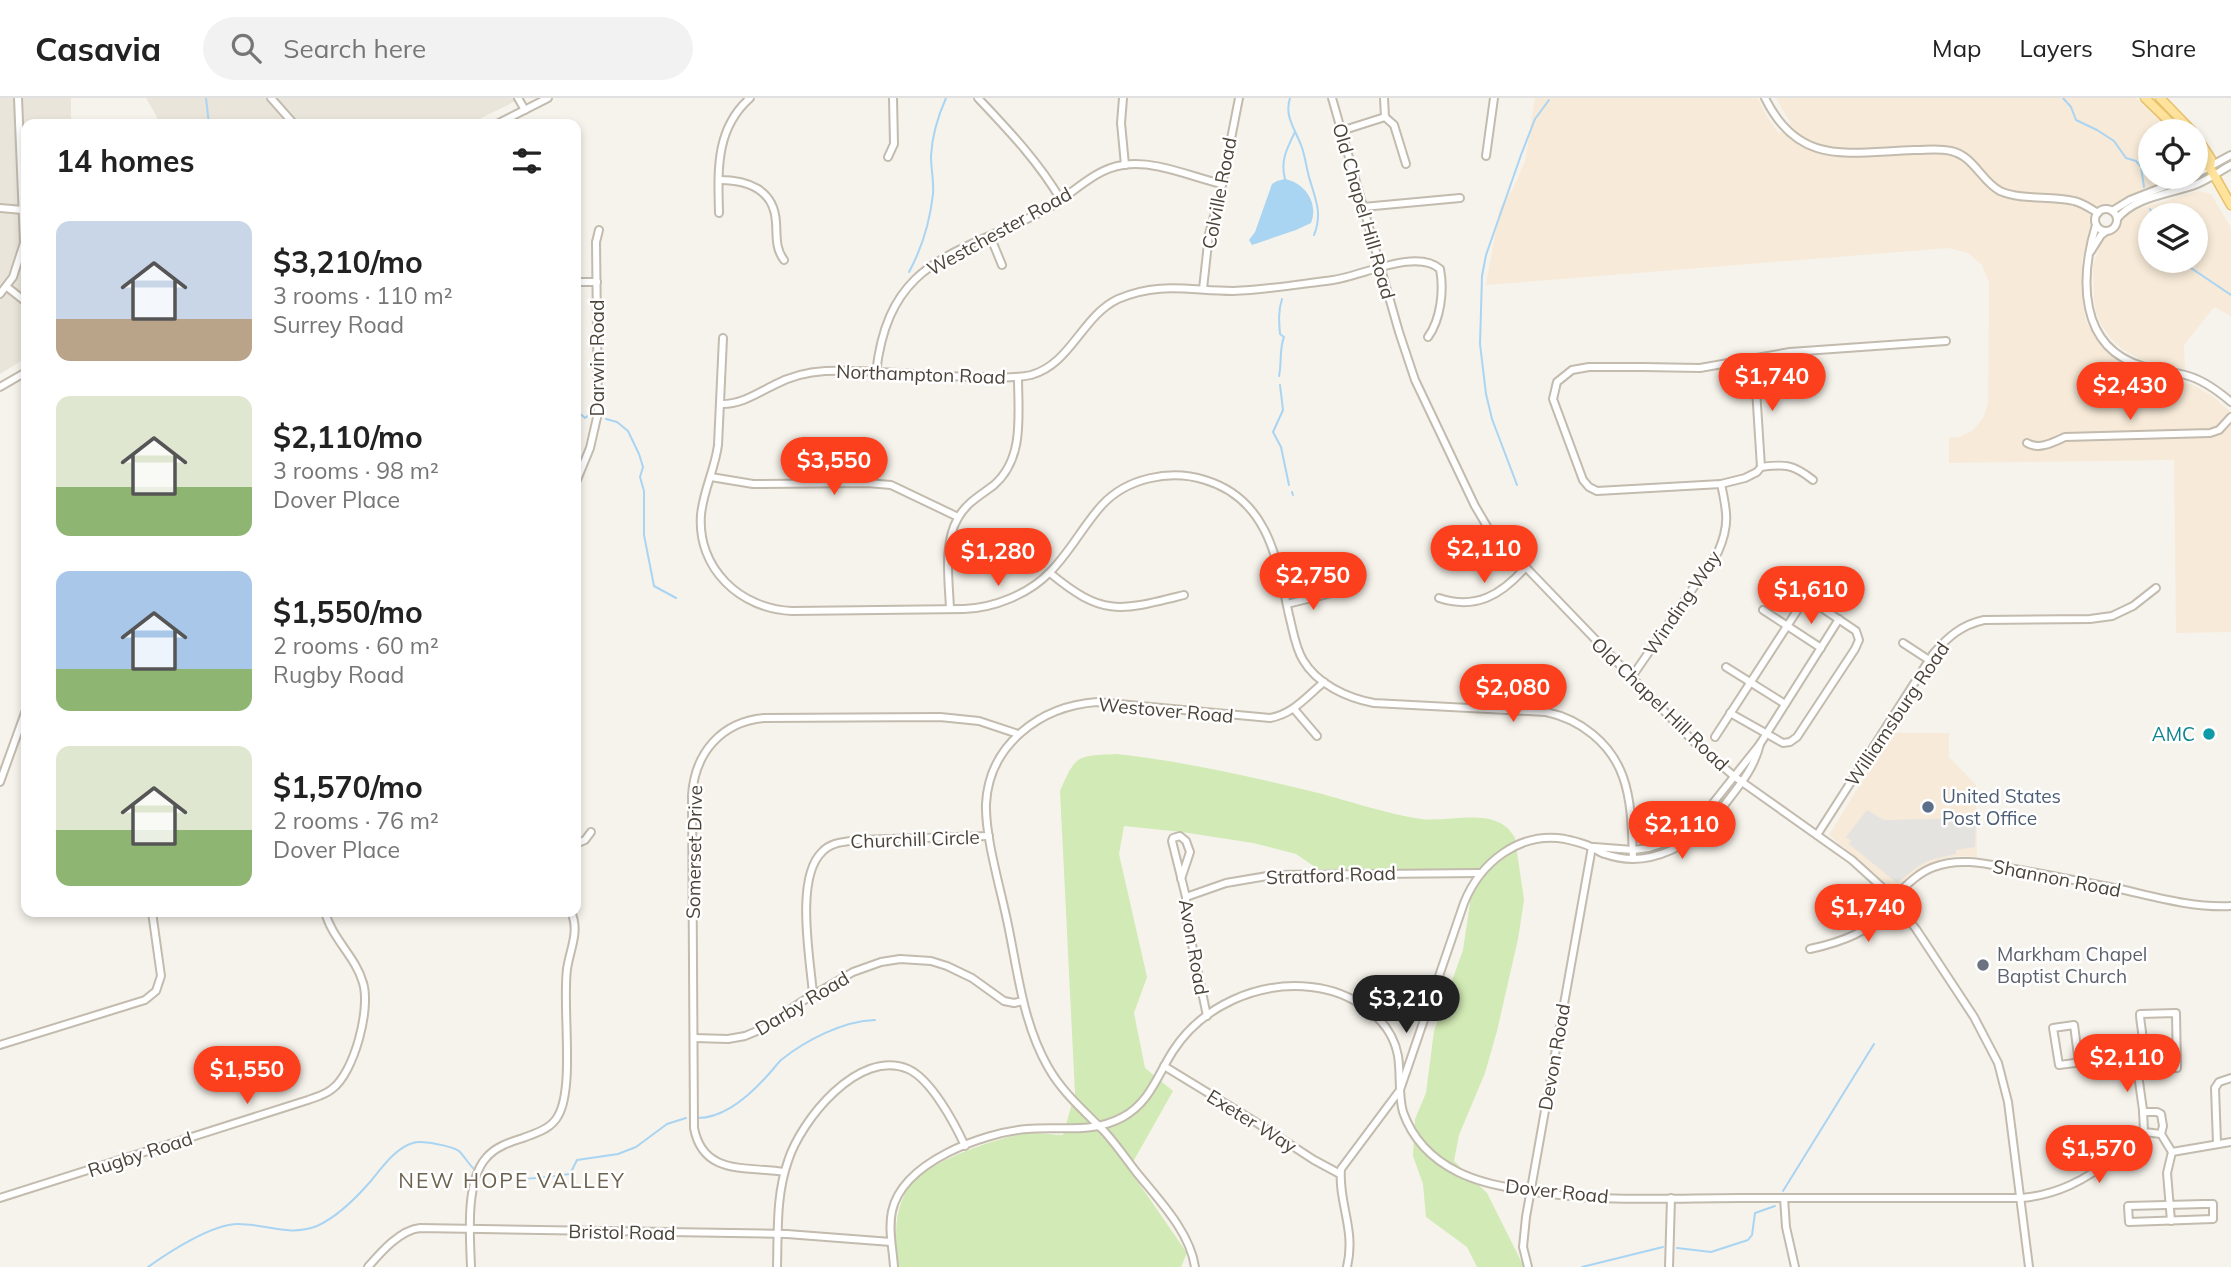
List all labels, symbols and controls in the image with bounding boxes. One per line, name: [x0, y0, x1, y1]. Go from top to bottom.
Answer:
search box: [203, 17, 693, 80]
text: Casavia: [35, 28, 161, 69]
icon: search: [227, 29, 265, 67]
text: Search here: [283, 32, 426, 65]
text: Map: [1932, 33, 1981, 63]
text: Layers: [2019, 33, 2093, 63]
text: Share: [2131, 33, 2196, 63]
map controls: [2138, 119, 2208, 273]
button: locate: [2138, 119, 2208, 189]
street label: Old Chapel Hill Road: [1327, 120, 1401, 302]
street label: Colville Road: [1196, 135, 1242, 251]
text: 14 homes: [56, 142, 195, 180]
icon: filters: [508, 142, 546, 180]
street label: Westchester Road: [922, 181, 1076, 281]
button: layers: [2138, 203, 2208, 273]
text: $3,210/mo: [273, 243, 423, 281]
icon: home: [112, 249, 196, 333]
text: 3 rooms · 110 m²: [273, 281, 453, 310]
street label: Darwin Road: [585, 300, 609, 416]
text: Surrey Road: [273, 310, 404, 339]
pin: $1,740: [1715, 354, 1829, 413]
street label: Northampton Road: [836, 359, 1006, 389]
text: $1,740: [1735, 361, 1809, 390]
pin: $2,430: [2073, 362, 2187, 422]
text: $2,430: [2093, 370, 2167, 399]
text: $2,110/mo: [273, 418, 423, 456]
icon: home: [112, 424, 196, 508]
pin: $3,550: [777, 438, 891, 497]
text: $3,550: [797, 445, 871, 474]
text: 3 rooms · 98 m²: [273, 456, 439, 485]
text: Dover Place: [273, 485, 400, 514]
pin: $2,110: [1427, 526, 1541, 585]
pin: $1,280: [941, 528, 1055, 588]
text: $2,110: [1447, 533, 1521, 562]
text: $1,280: [961, 536, 1035, 565]
street label: Winding Way: [1638, 546, 1726, 660]
pin: $2,750: [1256, 552, 1370, 612]
text: $2,750: [1276, 560, 1350, 589]
pin: $1,610: [1754, 566, 1868, 626]
text: $1,610: [1774, 574, 1848, 603]
text: $1,550/mo: [273, 593, 423, 631]
icon: home: [112, 599, 196, 683]
text: 2 rooms · 60 m²: [273, 631, 439, 660]
street label: Old Chapel Hill Road: [1586, 632, 1734, 776]
street label: Williamsburg Road: [1840, 637, 1954, 791]
text: Rugby Road: [273, 660, 404, 689]
pin: $2,080: [1456, 664, 1570, 724]
text: $2,080: [1476, 672, 1550, 701]
street label: Westover Road: [1097, 692, 1235, 728]
place label: AMC: [2152, 722, 2195, 746]
marker: AMC: [2201, 726, 2217, 742]
text: $1,570/mo: [273, 768, 423, 806]
icon: home: [112, 774, 196, 858]
place label: United States Post Office: [1942, 784, 2061, 830]
street label: Somerset Drive: [681, 785, 707, 919]
marker: United States Post Office: [1920, 799, 1936, 815]
pin: $2,110: [1625, 802, 1739, 861]
text: 2 rooms · 76 m²: [273, 806, 439, 835]
text: $2,110: [1645, 809, 1719, 838]
street label: Churchill Circle: [850, 825, 980, 853]
text: Dover Place: [273, 835, 400, 864]
street label: Shannon Road: [1991, 854, 2123, 902]
street label: Stratford Road: [1266, 861, 1396, 889]
pin: $1,740: [1811, 884, 1925, 944]
text: $1,740: [1831, 892, 1905, 921]
street label: Avon Road: [1174, 897, 1214, 997]
place label: Markham Chapel Baptist Church: [1997, 942, 2147, 988]
marker: Markham Chapel Baptist Church: [1975, 957, 1991, 973]
street label: Darby Road: [751, 966, 853, 1040]
pin: $3,210: [1349, 976, 1463, 1035]
text: $3,210: [1369, 983, 1443, 1012]
street label: Devon Road: [1533, 1002, 1575, 1112]
pin: $2,110: [2070, 1034, 2184, 1094]
text: $2,110: [2090, 1042, 2164, 1071]
pin: $1,550: [190, 1046, 304, 1106]
text: $1,550: [210, 1054, 284, 1083]
street label: Exeter Way: [1203, 1084, 1301, 1158]
street label: Rugby Road: [85, 1126, 195, 1182]
pin: $1,570: [2042, 1126, 2156, 1185]
text: $1,570: [2062, 1133, 2136, 1162]
district label: NEW HOPE VALLEY: [398, 1167, 626, 1193]
street label: Dover Road: [1504, 1174, 1610, 1208]
street label: Bristol Road: [568, 1219, 676, 1245]

